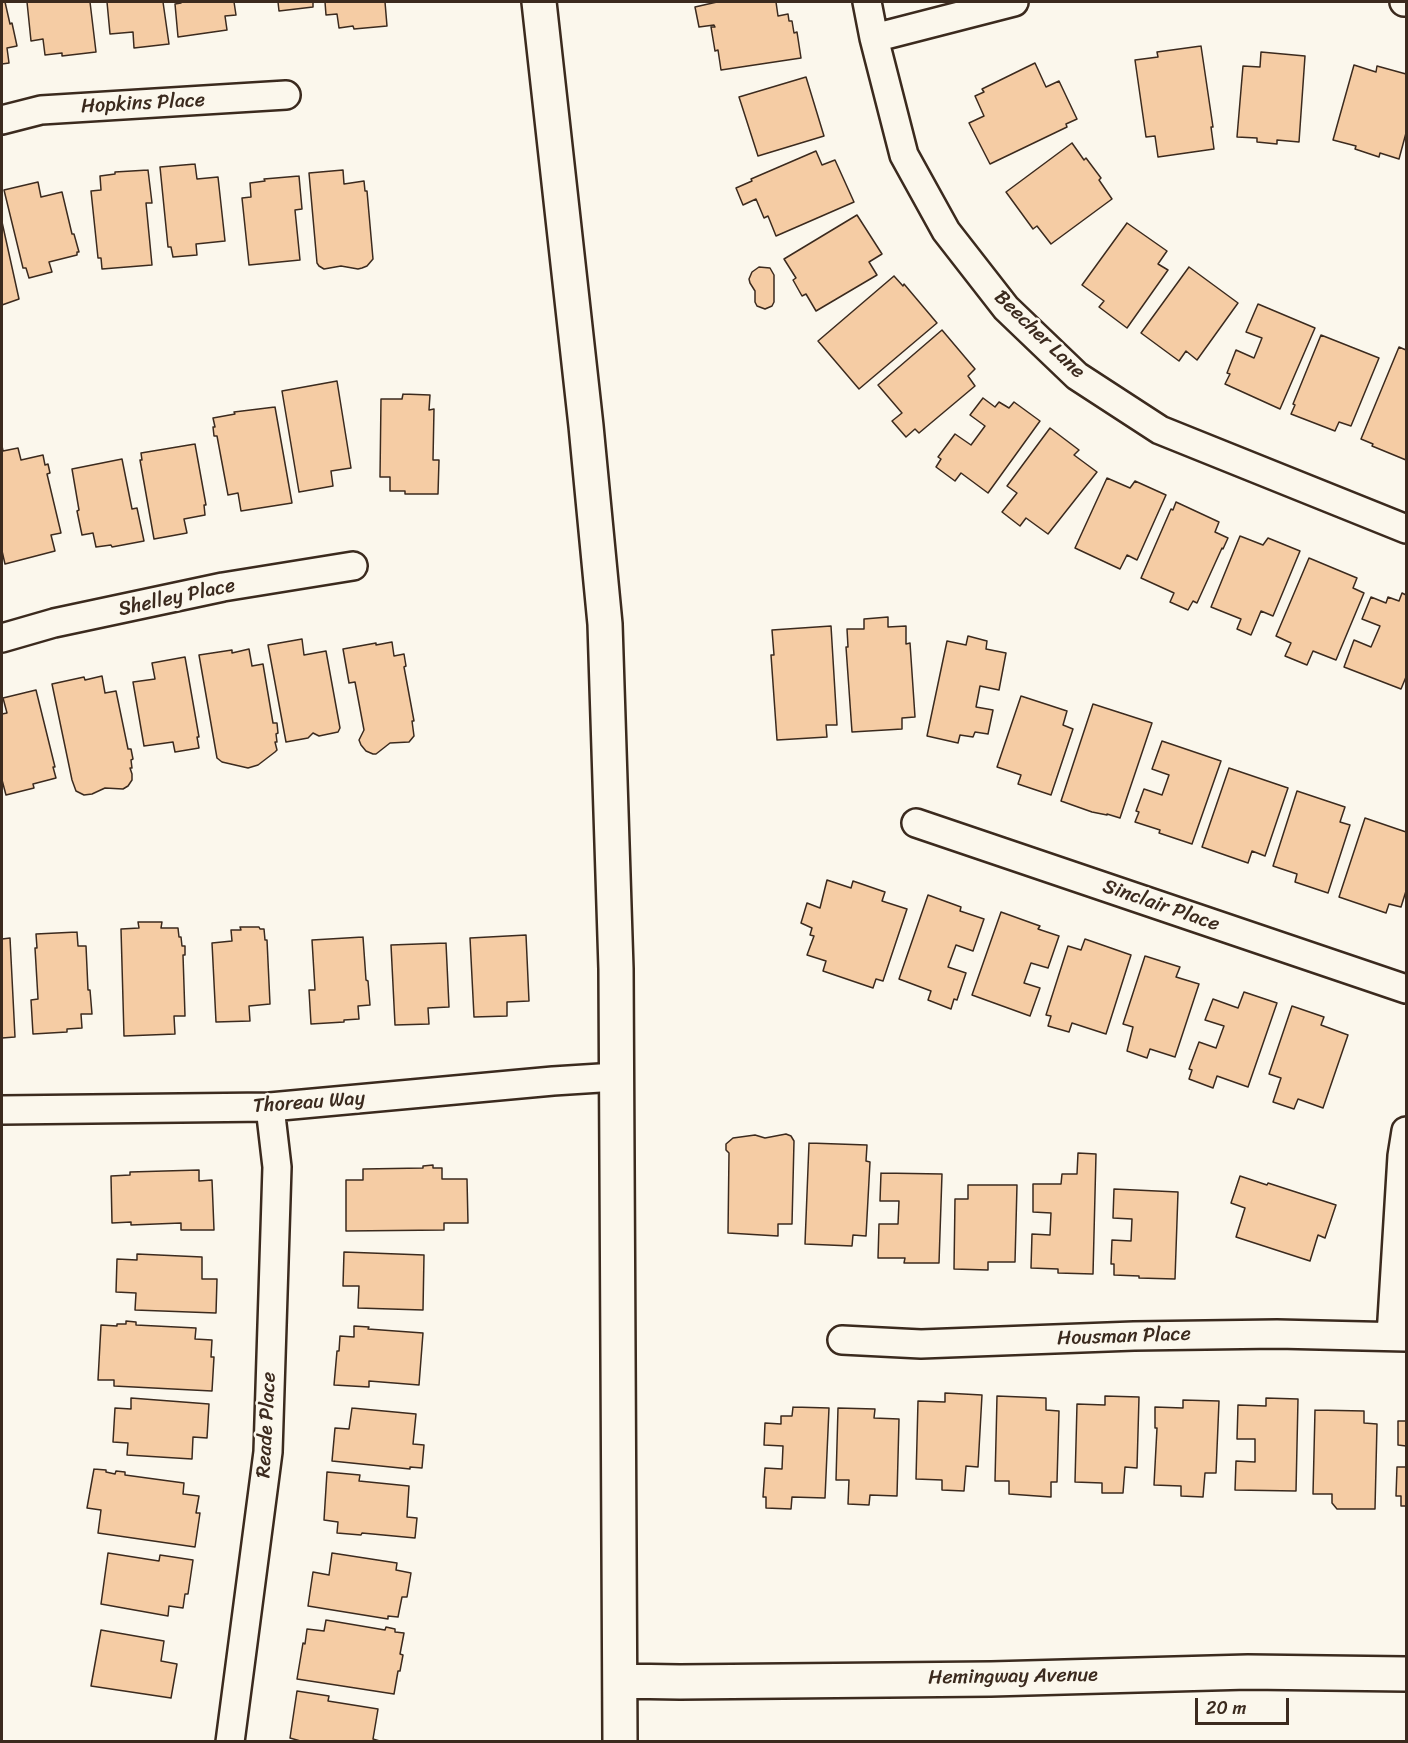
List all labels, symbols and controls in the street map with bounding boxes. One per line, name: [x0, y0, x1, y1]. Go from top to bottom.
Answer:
street label: Hopkins Place: [80, 89, 206, 119]
street label: Beecher Lane: [989, 286, 1089, 384]
street label: Shelley Place: [116, 574, 238, 622]
street label: Sinclair Place: [1100, 875, 1222, 937]
street label: Thoreau Way: [252, 1087, 366, 1119]
street label: Housman Place: [1057, 1323, 1191, 1351]
street label: Reade Place: [252, 1371, 282, 1479]
street label: Hemingway Avenue: [928, 1664, 1098, 1690]
scale bar: [1198, 1686, 1292, 1724]
text: 20 m: [1206, 1692, 1246, 1724]

